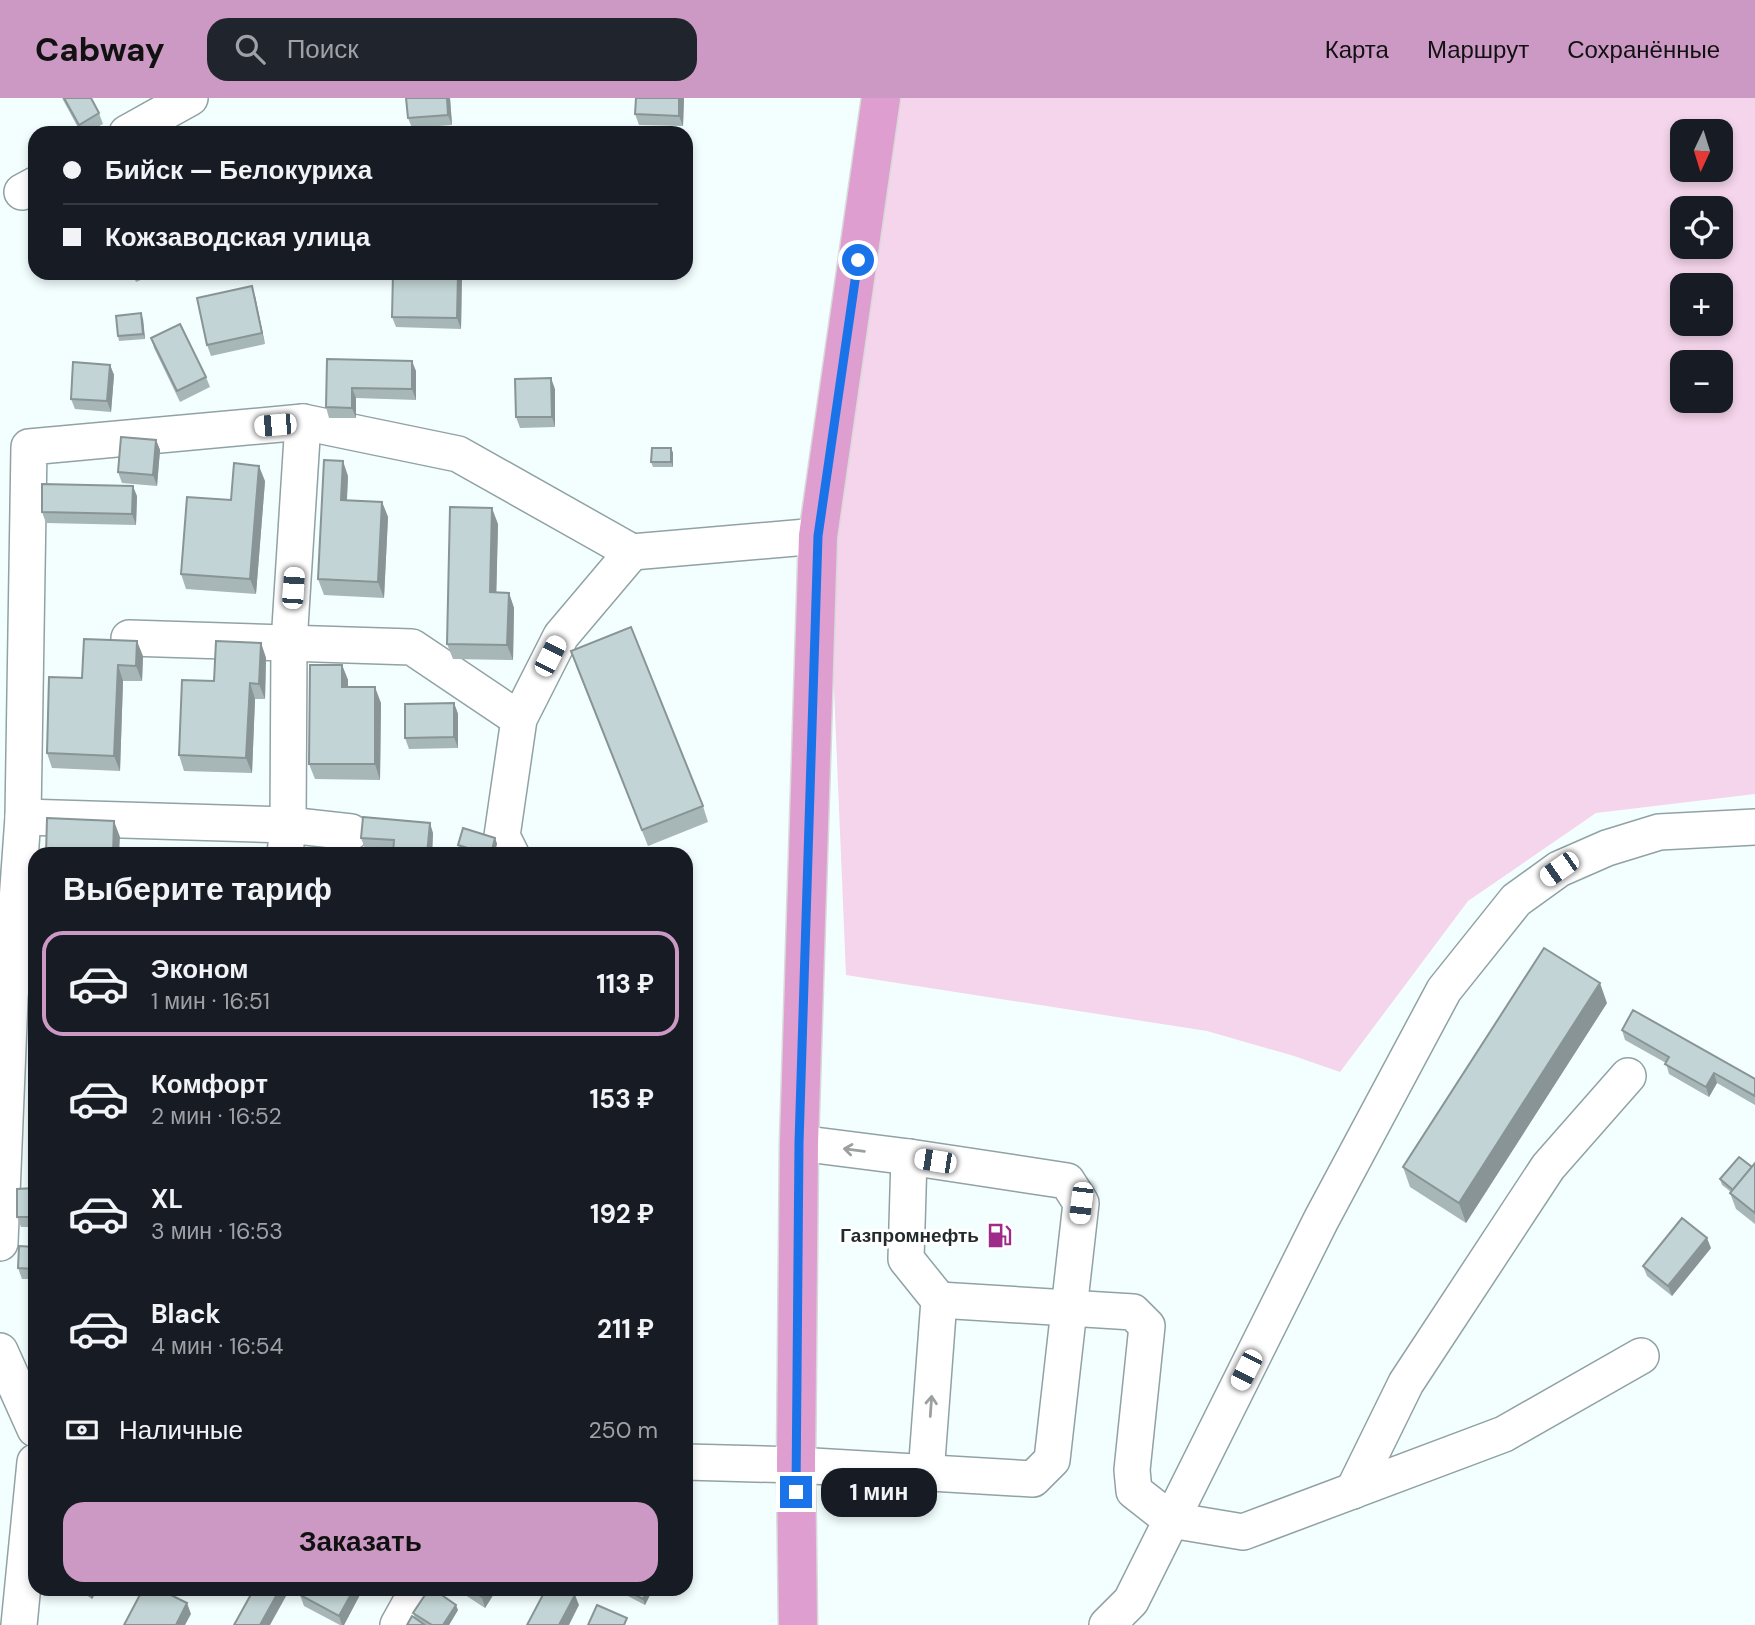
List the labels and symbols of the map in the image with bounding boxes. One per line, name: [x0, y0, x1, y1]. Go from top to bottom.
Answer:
north arrow: [1670, 119, 1732, 182]
route start: [842, 244, 874, 276]
car: [254, 413, 297, 437]
car: [282, 566, 305, 610]
car: [532, 633, 569, 679]
car: [1536, 848, 1583, 890]
one-way arrow: [843, 1143, 866, 1156]
car: [913, 1147, 958, 1175]
car: [1069, 1181, 1094, 1225]
fuel station icon: Газпромнефть: [985, 1221, 1013, 1249]
place label: Газпромнефть: [840, 1223, 979, 1248]
car: [1228, 1347, 1265, 1393]
one-way arrow: [925, 1395, 938, 1417]
callout: 1 мин: [820, 1468, 936, 1516]
route end: [780, 1476, 812, 1508]

